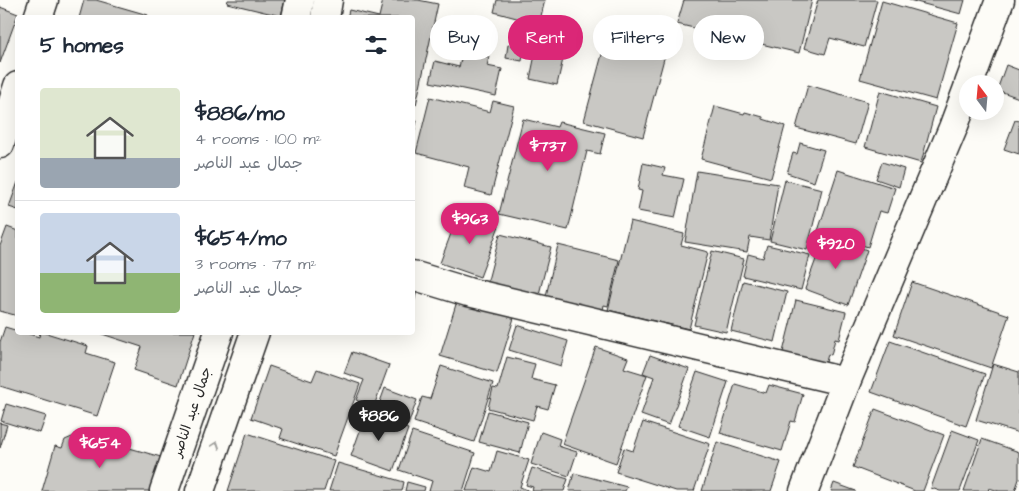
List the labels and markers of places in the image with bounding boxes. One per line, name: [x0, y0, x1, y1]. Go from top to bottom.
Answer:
pin: $737: [518, 130, 578, 172]
pin: $963: [440, 202, 500, 245]
pin: $920: [806, 228, 866, 270]
pin: $886: [349, 400, 409, 442]
pin: $654: [70, 426, 130, 469]

